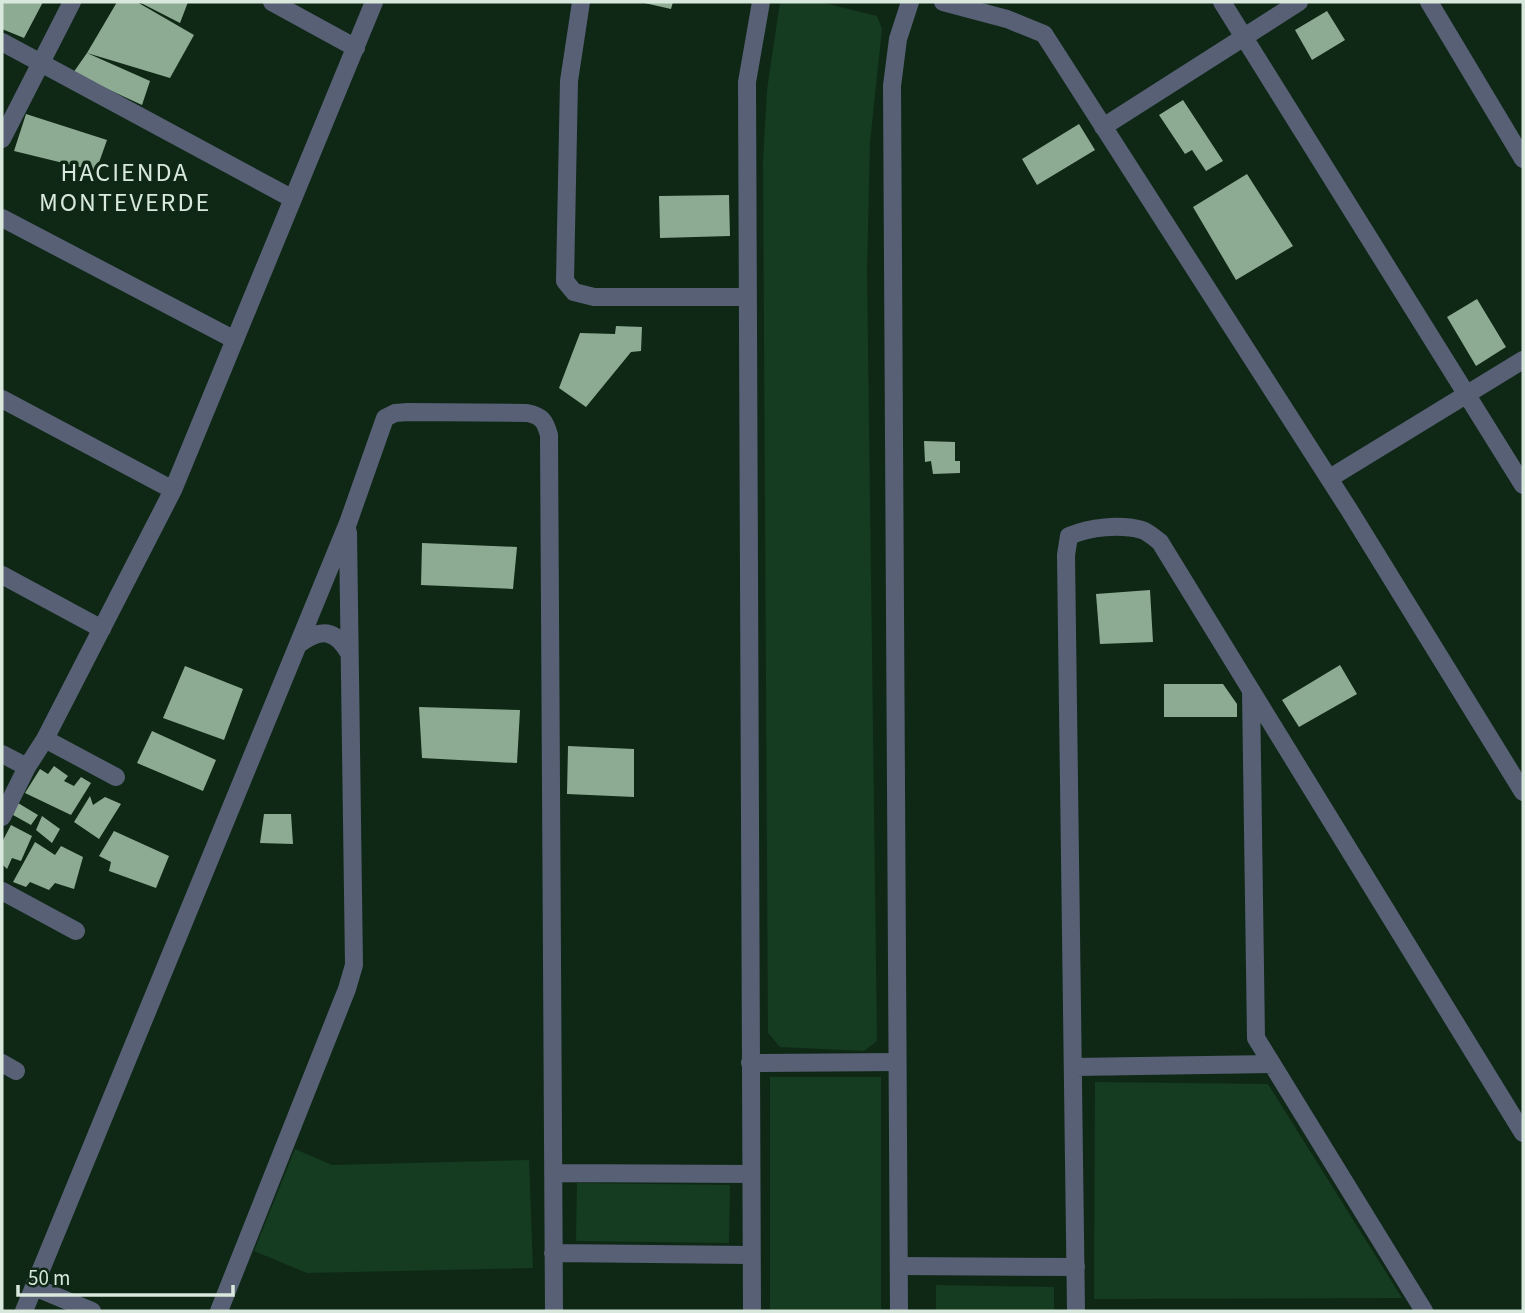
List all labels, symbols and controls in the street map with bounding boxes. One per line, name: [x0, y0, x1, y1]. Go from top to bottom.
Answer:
district label: HACIENDA MONTEVERDE: [39, 154, 211, 221]
scale bar: [18, 1254, 233, 1298]
text: 50 m: [28, 1263, 70, 1293]

